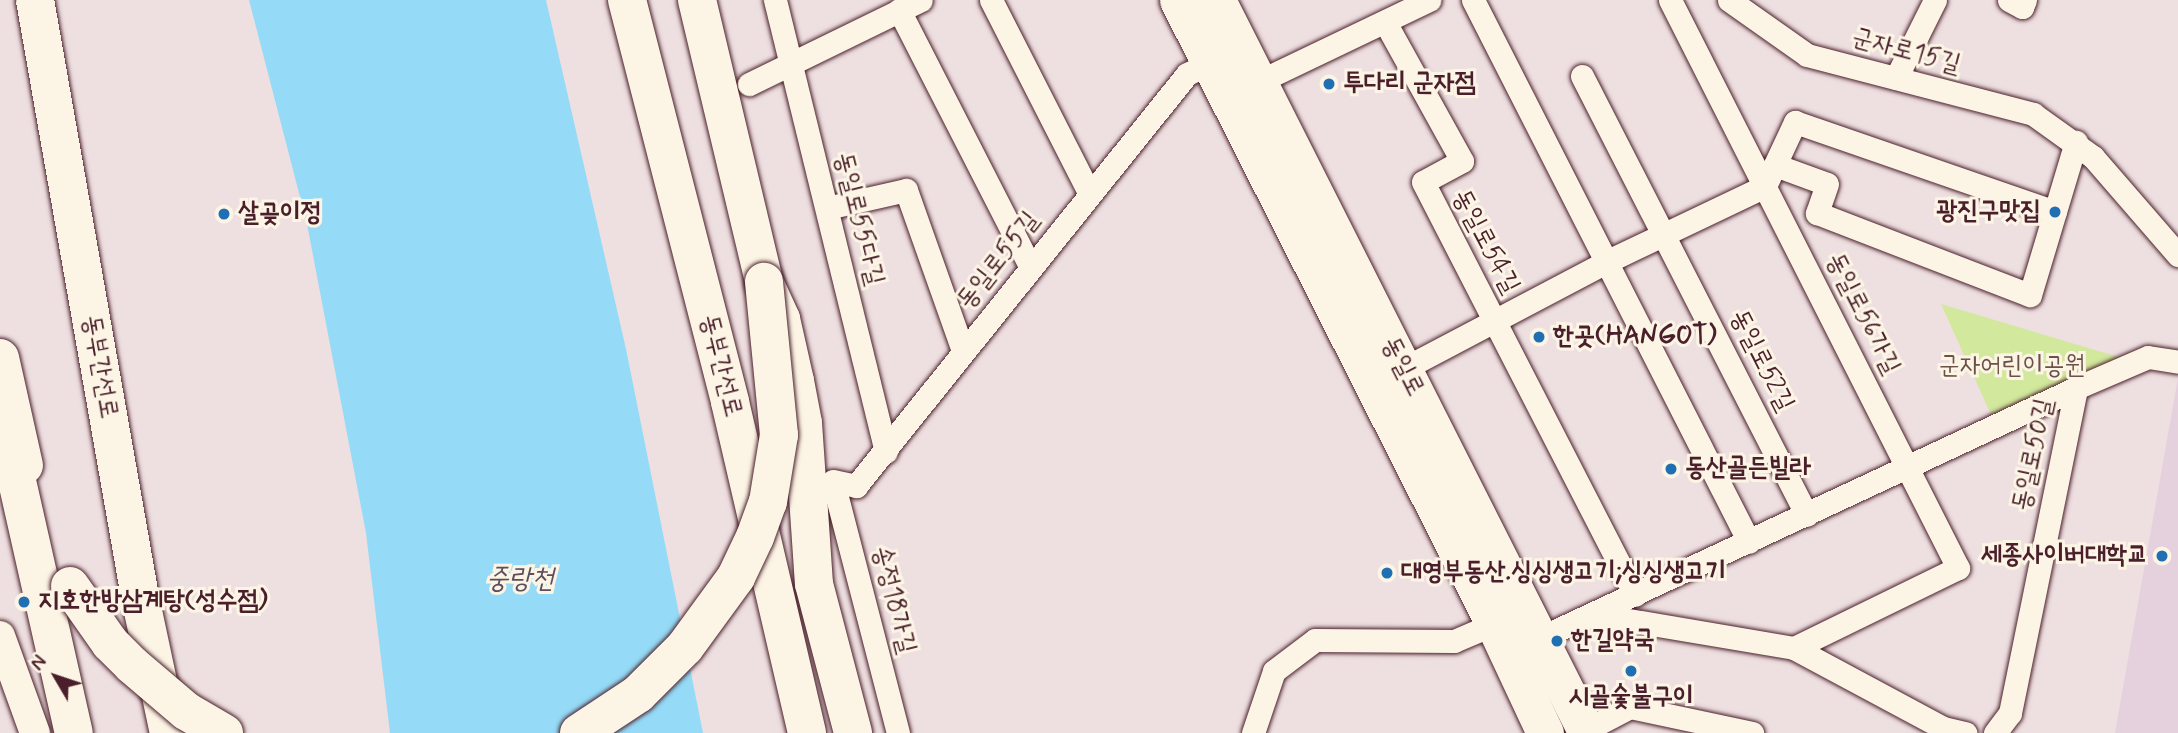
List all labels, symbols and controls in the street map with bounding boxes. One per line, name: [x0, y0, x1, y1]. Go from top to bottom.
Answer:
street label: 군자로15길: [1848, 23, 1964, 81]
place label: 투다리 군자점: [1343, 68, 1476, 100]
marker: 투다리 군자점: [1321, 76, 1337, 92]
street label: 동일로55다길: [826, 149, 890, 289]
street label: 동일로54길: [1445, 185, 1525, 299]
place label: 광진구맛집: [1936, 196, 2041, 228]
place label: 살곶이정: [238, 198, 322, 230]
marker: 광진구맛집: [2047, 204, 2063, 220]
marker: 살곶이정: [216, 206, 232, 222]
street label: 동일로55길: [951, 206, 1047, 316]
street label: 동일로56가길: [1818, 248, 1906, 380]
street label: 동일로52길: [1722, 305, 1800, 417]
street label: 동부간선로: [692, 311, 748, 421]
street label: 동부간선로: [75, 313, 123, 421]
place label: 한곳(HANGOT): [1553, 321, 1717, 353]
marker: 한곳(HANGOT): [1531, 329, 1547, 345]
street label: 동일로: [1374, 332, 1430, 402]
park label: 군자어린이공원: [1939, 351, 2085, 383]
street label: 동일로50길: [2007, 396, 2061, 514]
place label: 동산골든빌라: [1685, 453, 1811, 485]
marker: 동산골든빌라: [1663, 461, 1679, 477]
place label: 세종사이버대학교: [1981, 540, 2148, 572]
street label: 송정18가길: [865, 543, 921, 657]
marker: 세종사이버대학교: [2154, 548, 2170, 564]
place label: 대영부동산.싱싱생고기;싱싱생고기: [1401, 557, 1726, 589]
water label: 중랑천: [486, 563, 554, 597]
marker: 대영부동산.싱싱생고기;싱싱생고기: [1379, 565, 1395, 581]
place label: 지호한방삼계탕(성수점): [38, 586, 268, 618]
marker: 지호한방삼계탕(성수점): [16, 594, 32, 610]
place label: 한길약국: [1571, 625, 1655, 657]
marker: 한길약국: [1549, 633, 1565, 649]
north arrow: [21, 642, 91, 712]
text: N: [26, 651, 53, 676]
marker: 시골숯불구이: [1623, 663, 1639, 679]
place label: 시골숯불구이: [1568, 682, 1694, 714]

